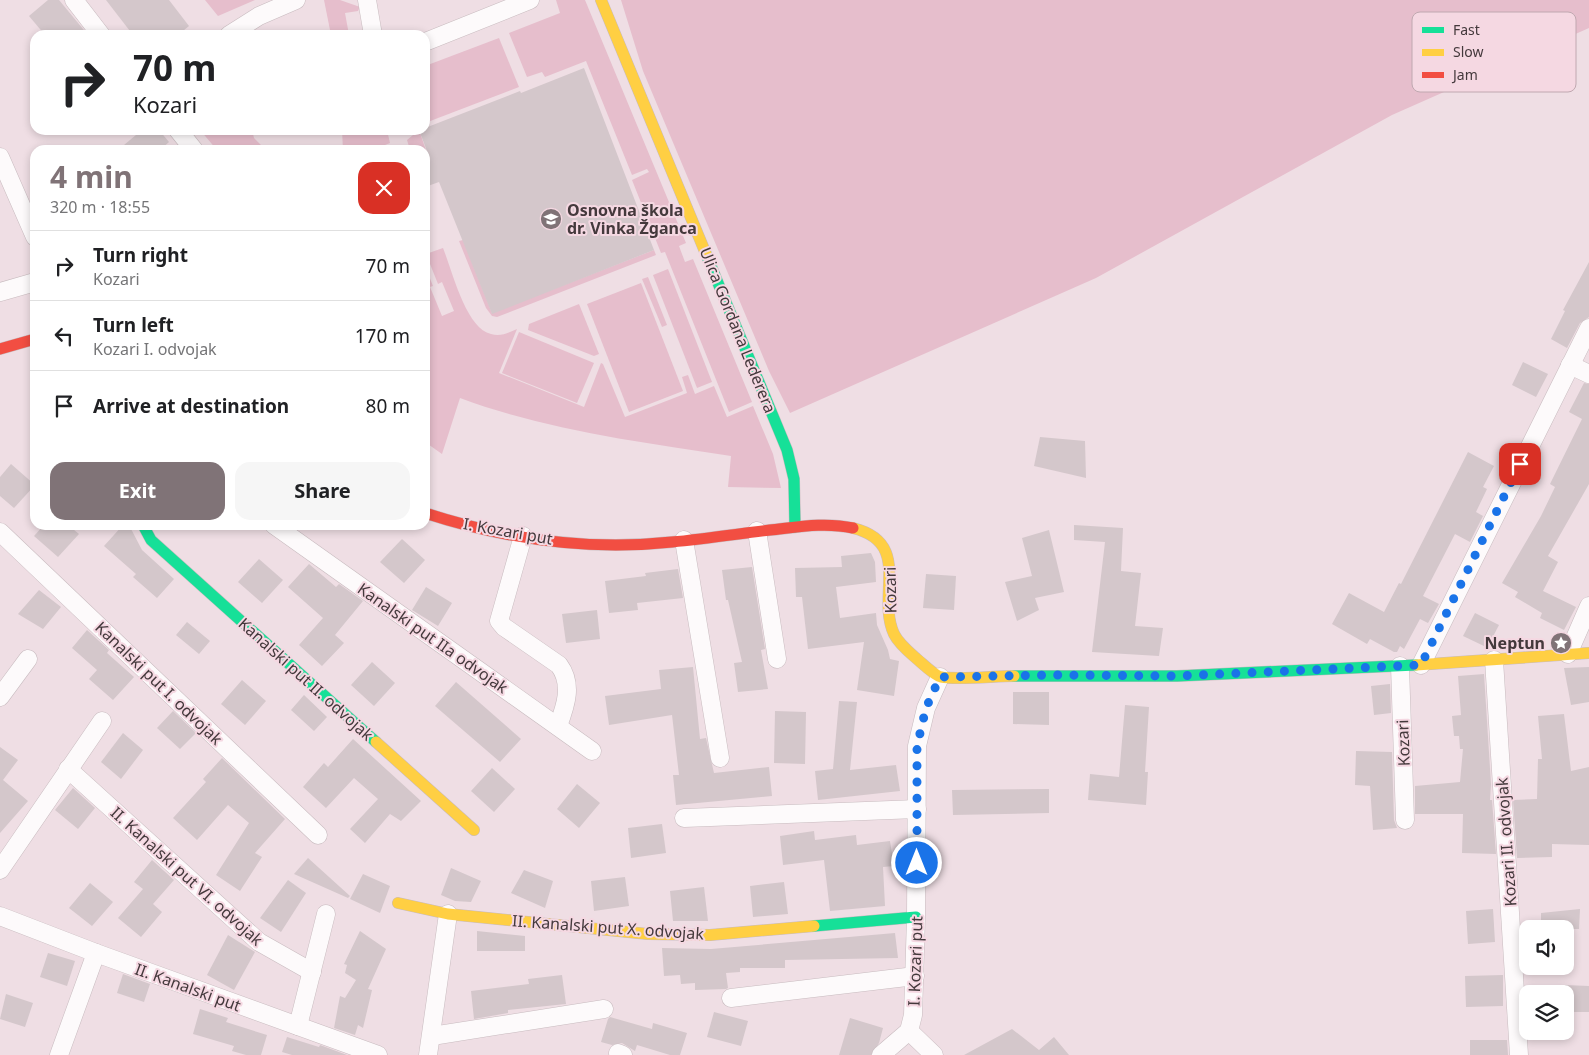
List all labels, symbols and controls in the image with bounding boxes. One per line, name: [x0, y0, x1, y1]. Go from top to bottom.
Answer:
legend: [1412, 12, 1576, 92]
text: Fast: [1453, 20, 1480, 39]
text: Slow: [1453, 42, 1484, 61]
text: 70 m: [133, 44, 216, 91]
icon: right: [50, 50, 115, 115]
text: Jam: [1451, 65, 1478, 84]
text: Kozari: [133, 89, 197, 119]
text: 4 min: [50, 156, 133, 197]
button: close: [358, 162, 410, 214]
text: 320 m · 18:55: [50, 196, 150, 218]
place label: Osnovna škola dr. Vinka Žganca: [567, 199, 697, 239]
school or university icon: Osnovna škola dr. Vinka Žganca: [539, 207, 563, 231]
text: Turn right: [93, 242, 188, 268]
street label: Ulica Gordana Lederera: [695, 244, 781, 416]
icon: right: [50, 252, 78, 280]
text: 70 m: [366, 253, 410, 279]
text: Kozari: [93, 268, 140, 290]
text: Turn left: [93, 312, 174, 338]
icon: left: [50, 322, 78, 350]
text: 170 m: [355, 323, 410, 349]
text: Kozari I. odvojak: [93, 338, 217, 360]
icon: arrive: [50, 392, 78, 420]
text: Arrive at destination: [93, 393, 289, 419]
text: 80 m: [366, 393, 410, 419]
pin: [1499, 443, 1541, 485]
icon: arrive: [1506, 450, 1534, 478]
button: Exit: [50, 462, 225, 520]
button: Share: [235, 462, 410, 520]
street label: I. Kozari put: [462, 512, 555, 550]
street label: Kozari: [879, 566, 901, 614]
street label: Kanalski put IIa odvojak: [353, 578, 513, 699]
street label: Kanalski put II. odvojak: [234, 613, 378, 746]
street label: Kanalski put I. odvojak: [91, 616, 228, 750]
place icon: Neptun: [1549, 631, 1573, 655]
place label: Neptun: [1485, 632, 1545, 654]
street label: Kozari: [1391, 719, 1415, 767]
street label: Kozari II. odvojak: [1490, 776, 1521, 907]
street label: II. Kanalski put VI. odvojak: [106, 802, 268, 951]
position arrow: [890, 836, 942, 888]
street label: II. Kanalski put X. odvojak: [511, 909, 705, 945]
street label: I. Kozari put: [902, 915, 928, 1006]
map controls: [1519, 920, 1574, 1040]
button: sound: [1519, 920, 1574, 975]
street label: II. Kanalski put: [132, 958, 244, 1016]
button: layers: [1519, 985, 1574, 1040]

